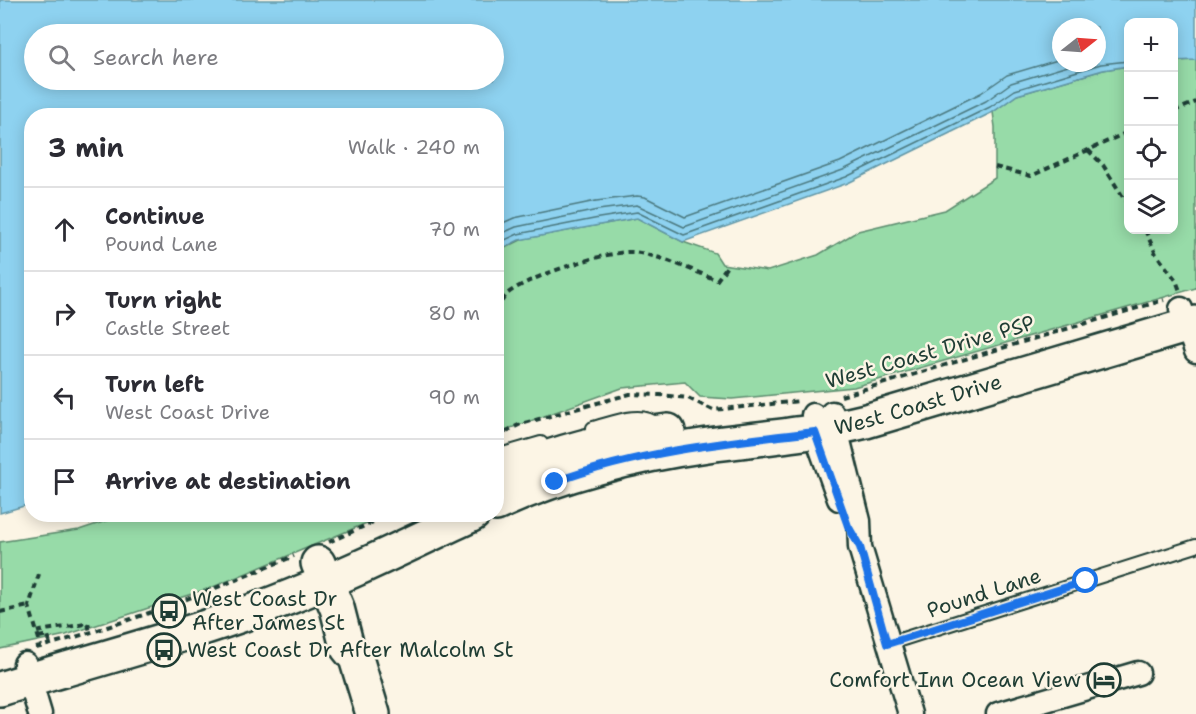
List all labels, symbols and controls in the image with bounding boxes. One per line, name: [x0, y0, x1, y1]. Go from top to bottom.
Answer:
north arrow: [1052, 18, 1106, 72]
map controls: [1124, 18, 1178, 234]
button: +: [1124, 18, 1178, 72]
search box: [24, 24, 504, 90]
icon: search: [45, 41, 78, 74]
text: Search here: [93, 43, 219, 72]
button: −: [1124, 72, 1178, 126]
button: locate: [1124, 126, 1178, 180]
text: 3 min: [48, 130, 124, 165]
text: Walk · 240 m: [348, 134, 480, 160]
button: layers: [1124, 180, 1178, 234]
text: Continue: [105, 202, 205, 231]
icon: ahead: [48, 213, 81, 246]
text: 70 m: [428, 216, 480, 242]
text: Pound Lane: [105, 231, 218, 257]
text: Turn right: [105, 286, 222, 315]
icon: right: [48, 297, 81, 330]
text: 80 m: [428, 300, 480, 326]
street label: West Coast Drive PSP: [822, 309, 1038, 395]
text: Castle Street: [105, 315, 230, 341]
street label: West Coast Drive: [832, 367, 1005, 442]
text: Turn left: [105, 370, 204, 399]
icon: left: [48, 381, 81, 414]
text: 90 m: [428, 384, 480, 410]
text: West Coast Drive: [105, 399, 270, 425]
icon: arrive: [48, 465, 81, 498]
text: Arrive at destination: [105, 467, 351, 496]
route end: [541, 468, 567, 494]
street label: Pound Lane: [923, 561, 1045, 625]
route start: [1072, 567, 1098, 593]
place label: West Coast Dr After James St: [192, 585, 345, 637]
bus stop icon: West Coast Dr After James St: [151, 593, 187, 629]
bus stop icon: West Coast Dr After Malcolm St: [146, 632, 182, 668]
place label: West Coast Dr After Malcolm St: [187, 636, 514, 664]
hotel icon: Comfort Inn Ocean View: [1086, 662, 1122, 698]
place label: Comfort Inn Ocean View: [829, 666, 1081, 694]

